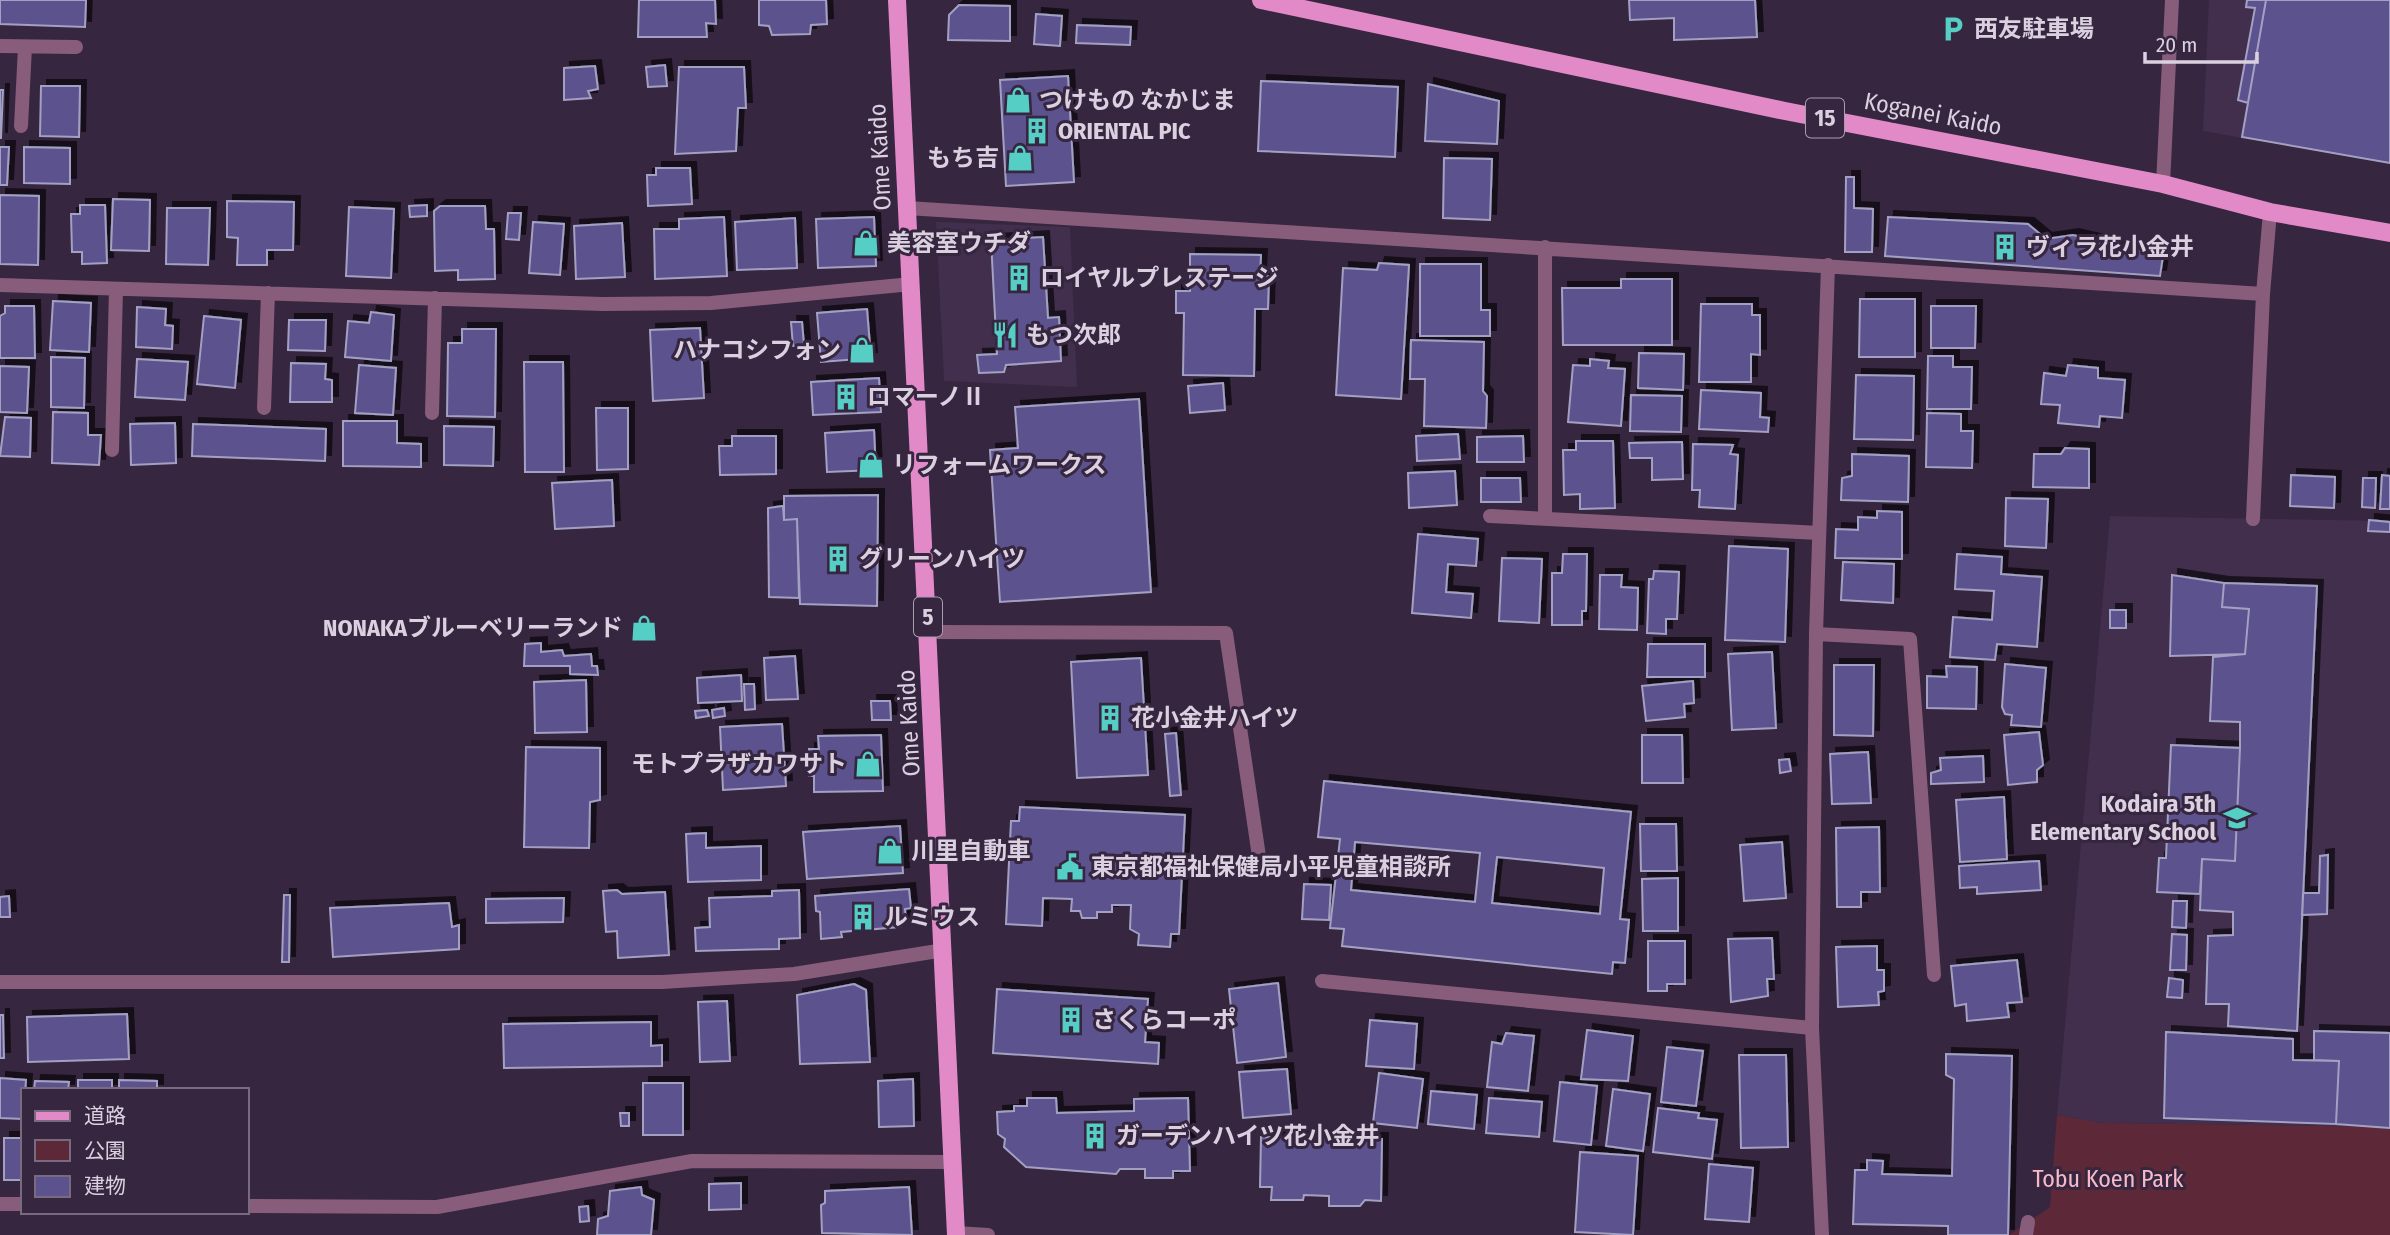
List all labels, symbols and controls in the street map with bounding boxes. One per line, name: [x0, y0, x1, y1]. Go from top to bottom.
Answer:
parking icon: 西友駐車場: [1938, 14, 1968, 44]
place label: 西友駐車場: [1974, 15, 2094, 43]
scale bar: [2145, 21, 2257, 65]
text: 20 m: [2156, 32, 2197, 58]
shop icon: つけもの なかじま: [1003, 85, 1033, 115]
place label: つけもの なかじま: [1039, 86, 1236, 114]
street label: Koganei Kaido: [1862, 87, 2004, 141]
road number: 15: [1806, 99, 1844, 138]
street label: Ome Kaido: [863, 103, 897, 211]
building icon: ORIENTAL PIC: [1022, 116, 1052, 146]
place label: ORIENTAL PIC: [1058, 117, 1191, 145]
shop icon: もち吉: [1005, 143, 1035, 173]
place label: もち吉: [927, 144, 999, 172]
shop icon: 美容室ウチダ: [851, 228, 881, 258]
place label: 美容室ウチダ: [887, 229, 1031, 257]
building icon: ヴィラ花小金井: [1990, 232, 2020, 262]
place label: ヴィラ花小金井: [2026, 233, 2194, 261]
building icon: ロイヤルプレステージ: [1004, 263, 1034, 293]
place label: ロイヤルプレステージ: [1040, 264, 1279, 292]
restaurant icon: もつ次郎: [990, 320, 1020, 350]
place label: もつ次郎: [1026, 321, 1121, 349]
shop icon: ハナコシフォン: [847, 335, 877, 365]
place label: ハナコシフォン: [673, 336, 841, 364]
building icon: ロマーノⅡ: [831, 382, 861, 412]
place label: ロマーノⅡ: [867, 383, 986, 411]
shop icon: リフォームワークス: [856, 450, 886, 480]
place label: リフォームワークス: [892, 451, 1107, 479]
building icon: グリーンハイツ: [823, 544, 853, 574]
place label: グリーンハイツ: [859, 545, 1025, 573]
road number: 5: [914, 597, 942, 636]
shop icon: NONAKAブルーベリーランド: [629, 613, 659, 643]
place label: NONAKAブルーベリーランド: [323, 614, 623, 642]
street label: Ome Kaido: [892, 669, 926, 777]
building icon: 花小金井ハイツ: [1095, 703, 1125, 733]
place label: 花小金井ハイツ: [1131, 704, 1299, 732]
shop icon: モトプラザカワサト: [853, 749, 883, 779]
place label: モトプラザカワサト: [631, 750, 847, 778]
place label: Kodaira 5th Elementary School: [2030, 790, 2216, 846]
school or university icon: Kodaira 5th Elementary School: [2222, 803, 2252, 833]
shop icon: 川里自動車: [875, 836, 905, 866]
place label: 川里自動車: [911, 837, 1031, 865]
public building icon: 東京都福祉保健局小平児童相談所: [1055, 852, 1085, 882]
place label: 東京都福祉保健局小平児童相談所: [1091, 853, 1451, 881]
building icon: ルミウス: [848, 902, 878, 932]
place label: ルミウス: [884, 903, 980, 931]
building icon: さくらコーポ: [1056, 1005, 1086, 1035]
place label: さくらコーポ: [1092, 1006, 1236, 1034]
legend: [21, 1088, 248, 1214]
text: 道路: [84, 1103, 126, 1129]
building icon: ガーデンハイツ花小金井: [1080, 1121, 1110, 1151]
place label: ガーデンハイツ花小金井: [1116, 1122, 1380, 1150]
text: 公園: [84, 1138, 126, 1164]
park label: Tobu Koen Park: [2032, 1165, 2184, 1193]
text: 建物: [84, 1173, 126, 1199]

